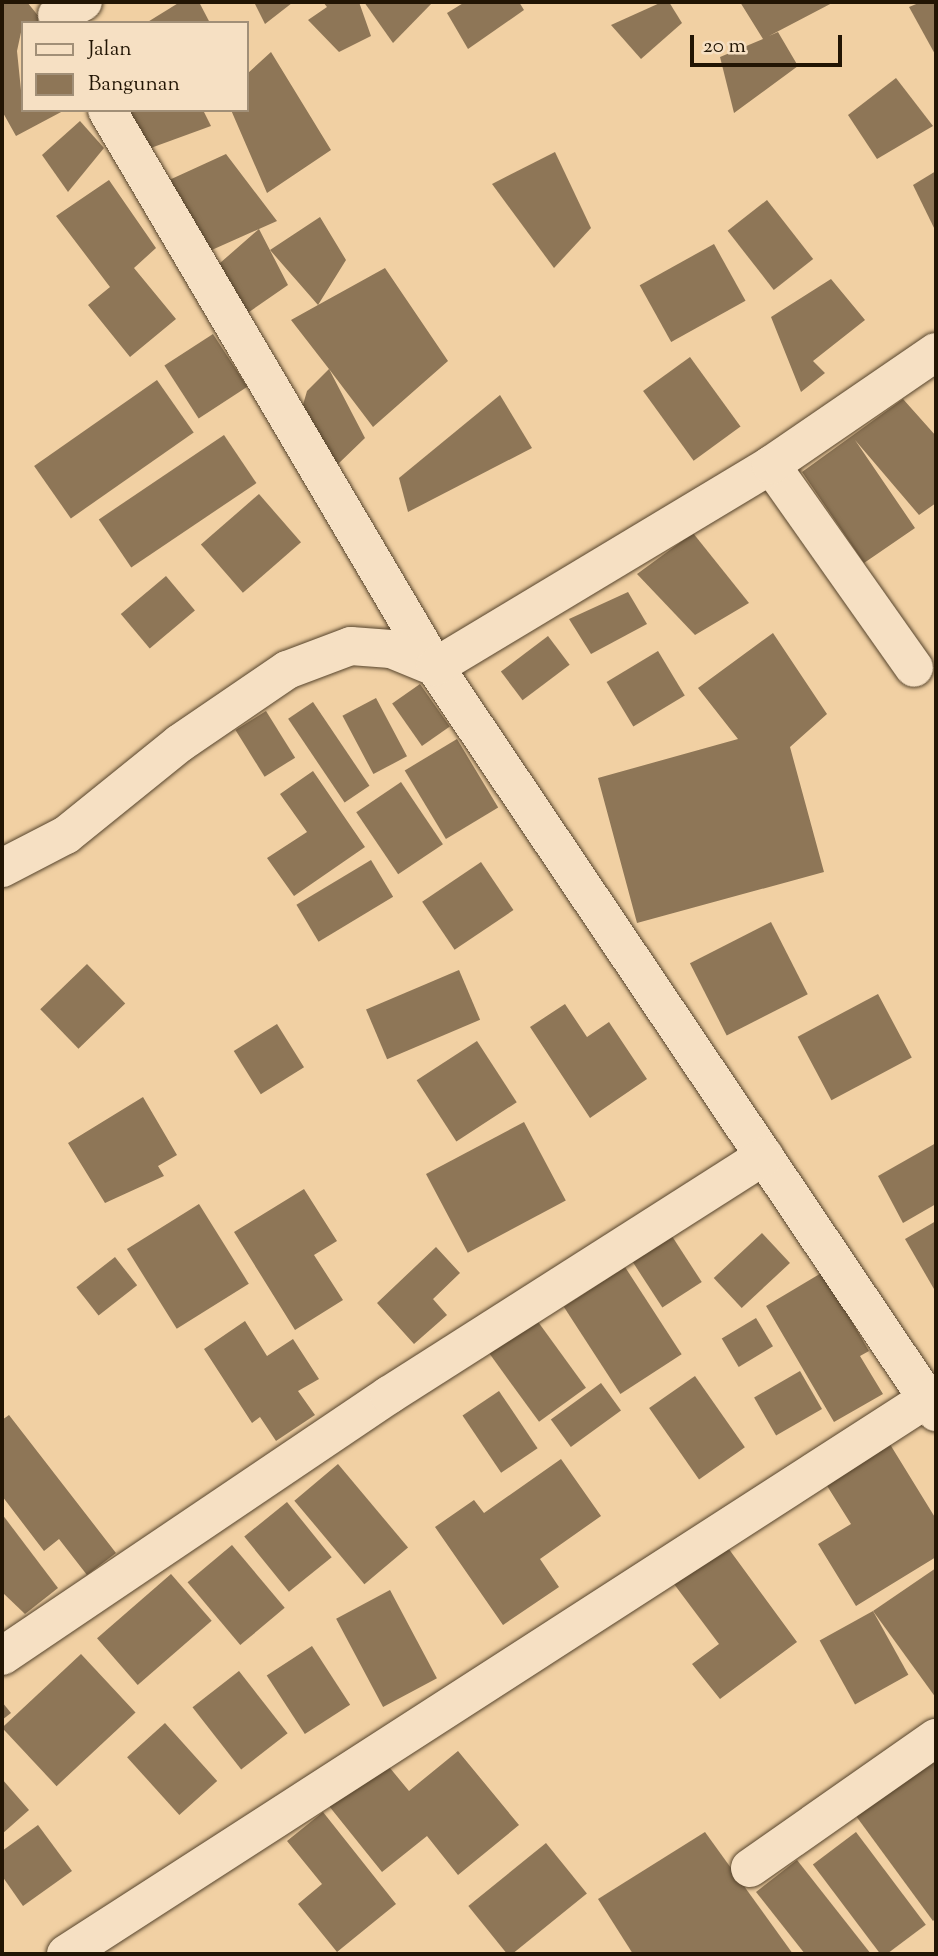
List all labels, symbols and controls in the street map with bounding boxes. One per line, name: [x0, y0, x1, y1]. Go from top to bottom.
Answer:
legend: [21, 21, 248, 112]
scale bar: [693, 21, 845, 65]
text: 20 m: [703, 32, 746, 62]
text: Jalan: [88, 35, 132, 65]
text: Bangunan: [88, 70, 180, 100]

